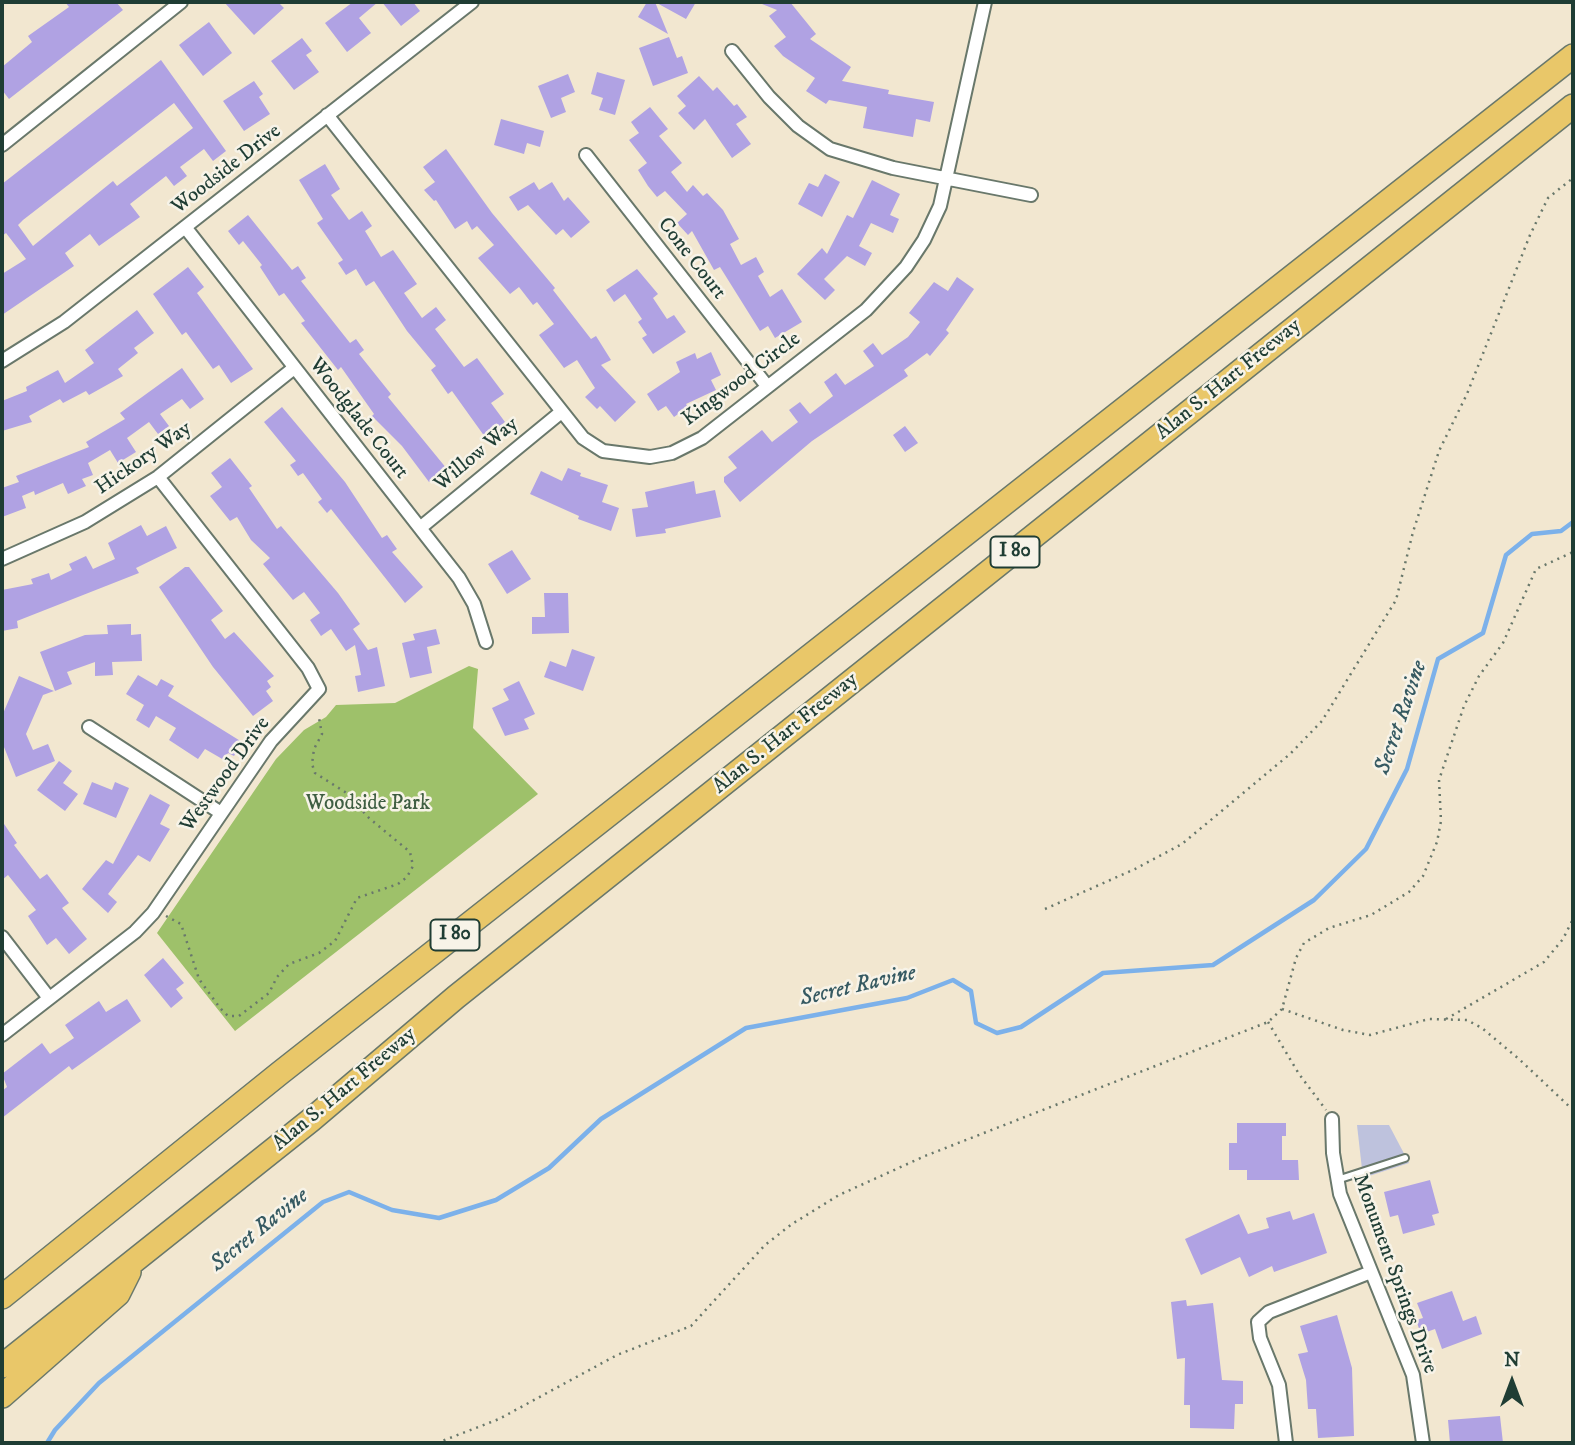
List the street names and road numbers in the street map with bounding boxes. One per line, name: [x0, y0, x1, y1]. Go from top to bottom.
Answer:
street label: Woodside Drive: [167, 119, 287, 221]
street label: Cone Court: [651, 213, 731, 305]
street label: Alan S. Hart Freeway: [1151, 314, 1307, 446]
street label: Kingwood Circle: [678, 327, 806, 433]
street label: Woodglade Court: [303, 353, 413, 485]
street label: Willow Way: [430, 413, 524, 497]
street label: Hickory Way: [91, 417, 197, 501]
road number: I 80: [990, 537, 1040, 568]
street label: Alan S. Hart Freeway: [708, 668, 864, 800]
street label: Westwood Drive: [176, 712, 276, 838]
road number: I 80: [430, 920, 480, 951]
street label: Alan S. Hart Freeway: [268, 1023, 422, 1157]
street label: Monument Springs Drive: [1346, 1171, 1442, 1377]

